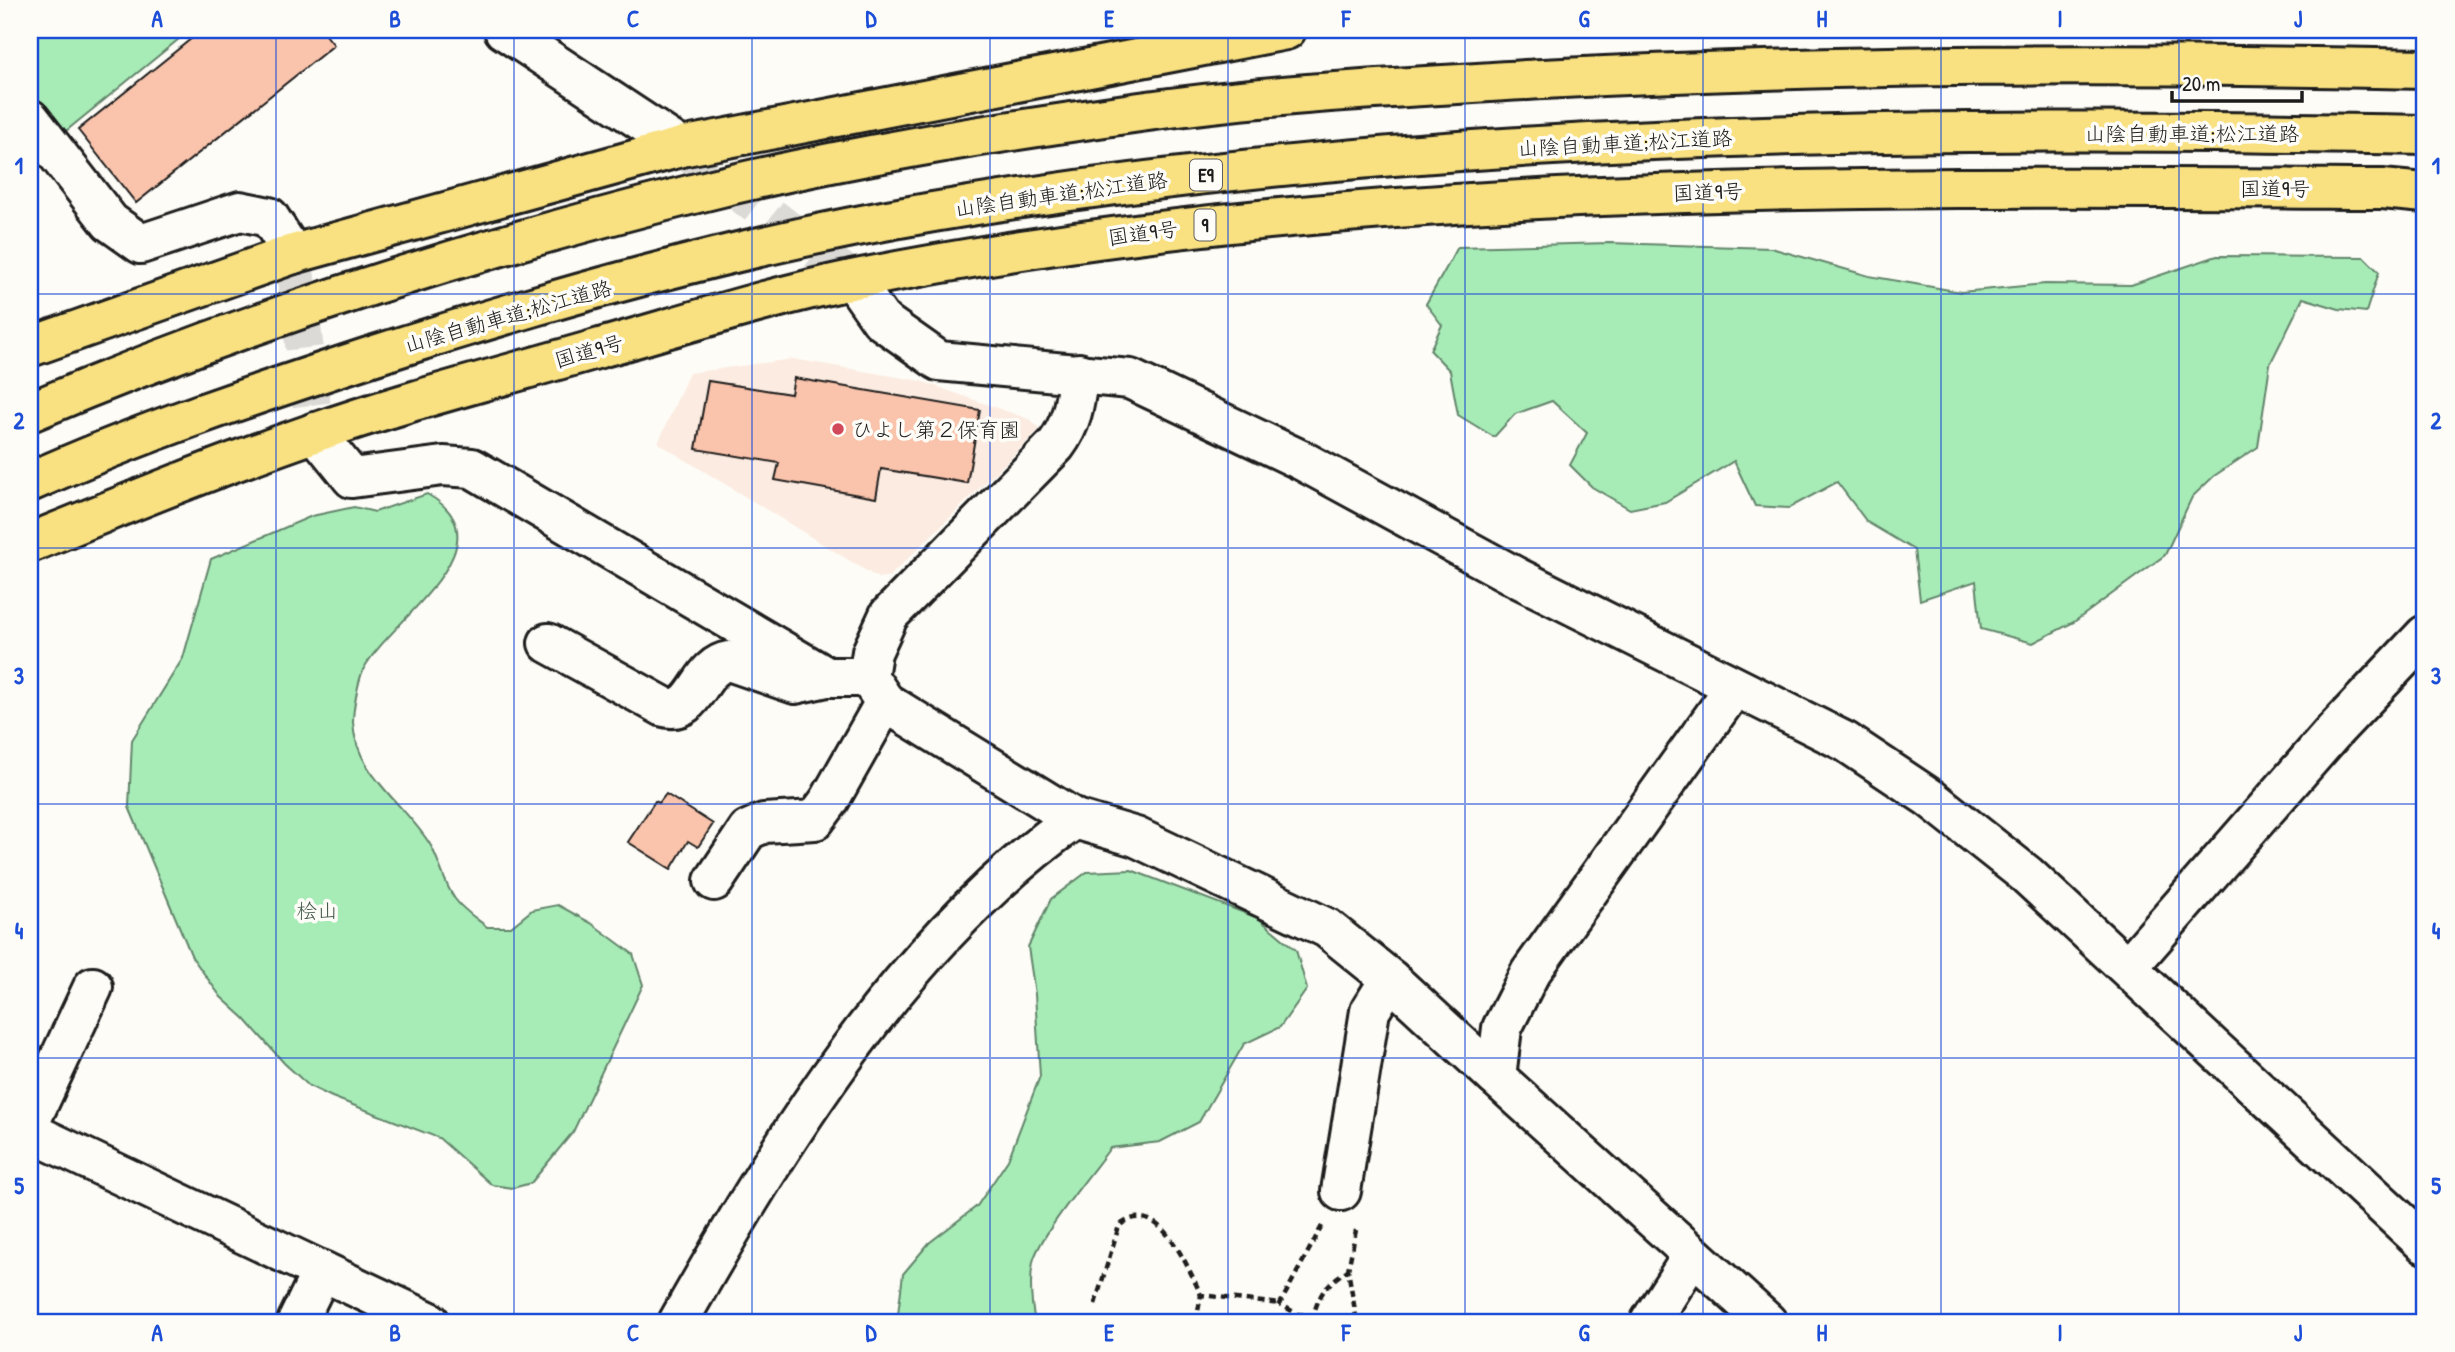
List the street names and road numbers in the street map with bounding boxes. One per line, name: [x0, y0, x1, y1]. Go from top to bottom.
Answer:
street label: 山陰自動車道;松江道路: [2085, 119, 2299, 148]
street label: 山陰自動車道;松江道路: [1517, 123, 1733, 163]
road number: E9: [1190, 160, 1222, 190]
street label: 山陰自動車道;松江道路: [953, 165, 1169, 223]
street label: 国道9号: [2240, 174, 2310, 203]
street label: 国道9号: [1672, 176, 1744, 208]
road number: 9: [1194, 210, 1216, 241]
street label: 国道9号: [1106, 214, 1180, 252]
street label: 山陰自動車道;松江道路: [401, 272, 615, 360]
street label: 国道9号: [551, 327, 627, 375]

